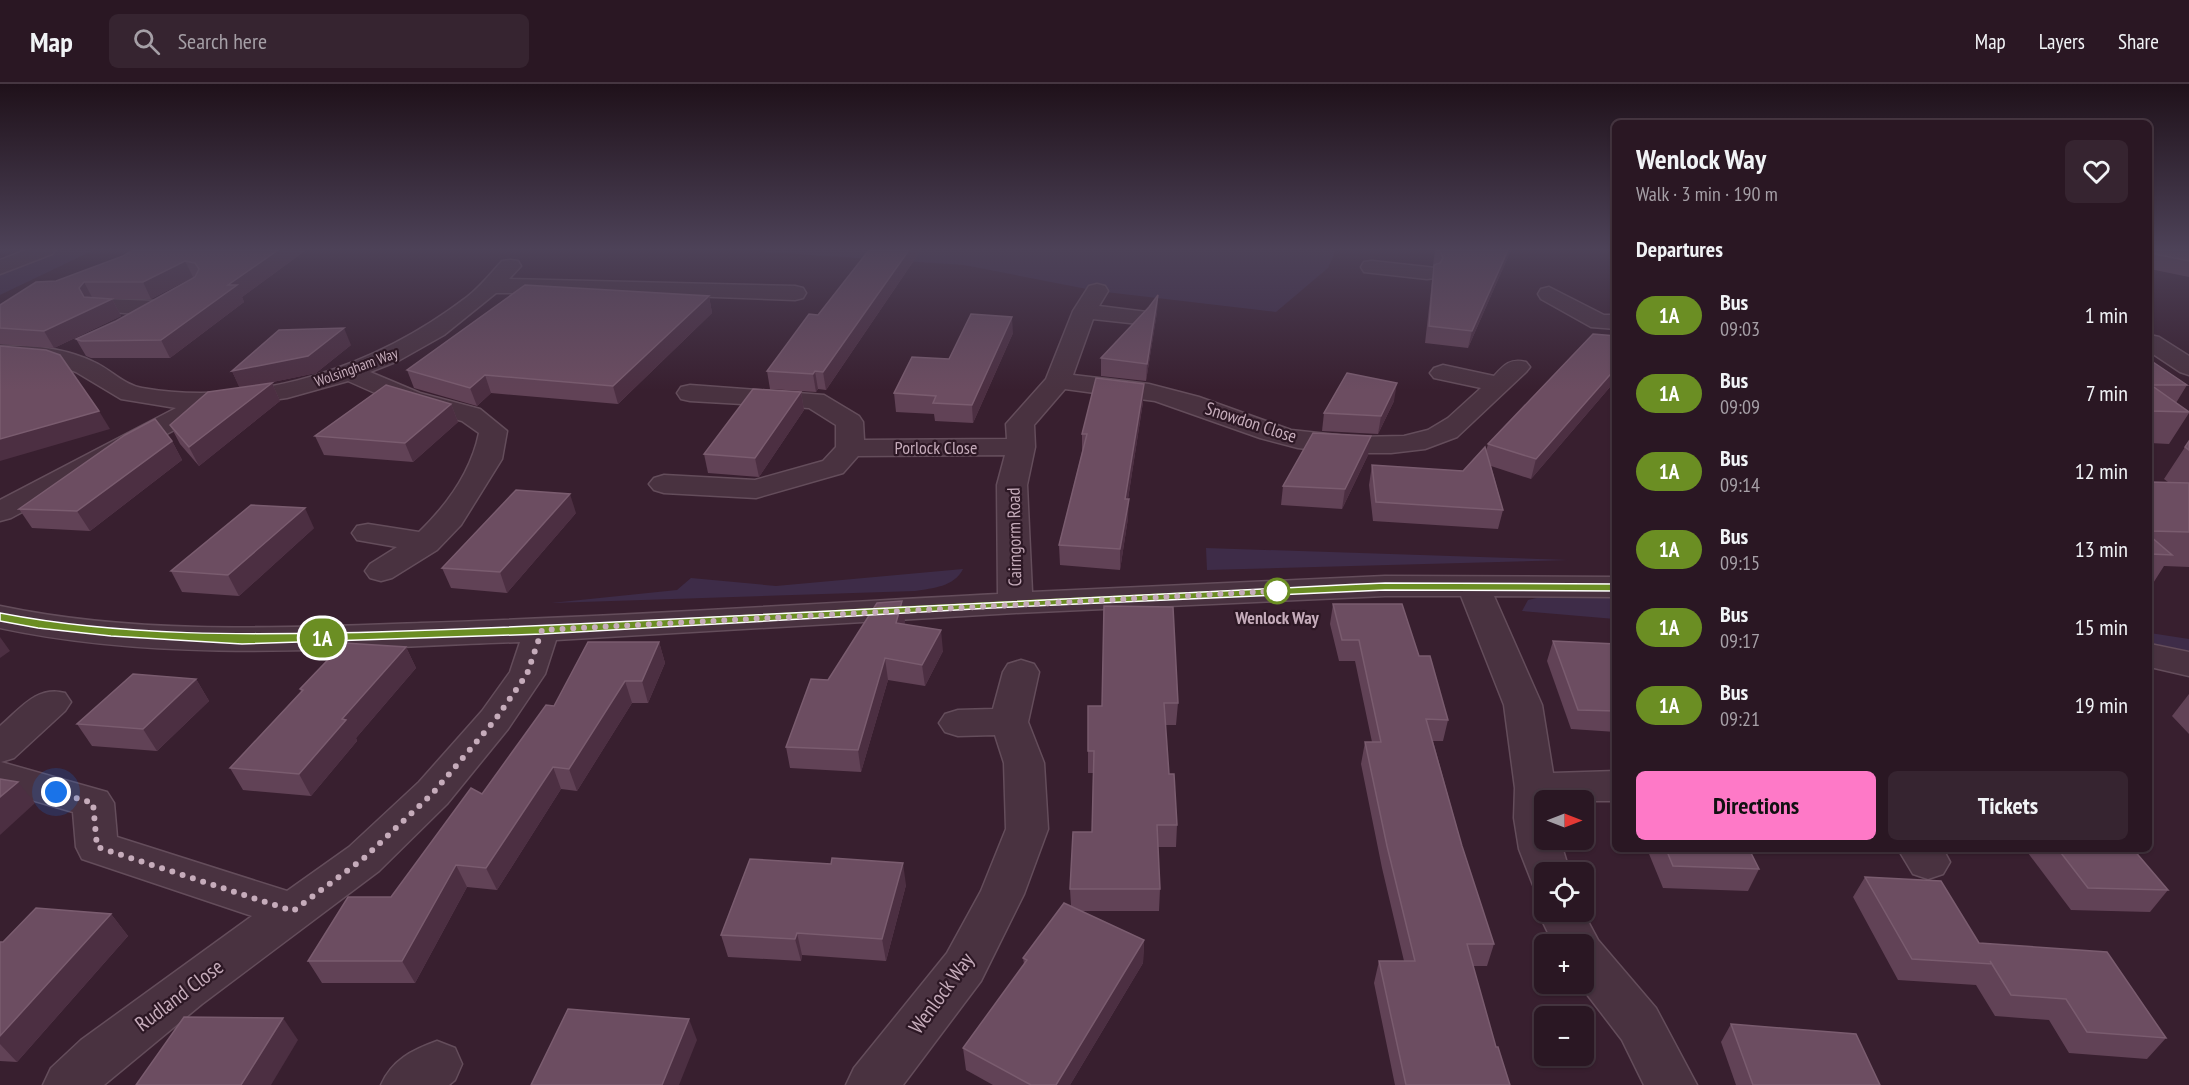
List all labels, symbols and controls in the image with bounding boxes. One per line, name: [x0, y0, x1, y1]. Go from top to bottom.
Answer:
search box: [109, 14, 529, 68]
text: Map: [30, 23, 73, 60]
icon: search: [130, 25, 163, 58]
text: Search here: [178, 27, 267, 55]
text: Map: [1975, 28, 2006, 55]
text: Layers: [2039, 28, 2085, 55]
text: Share: [2118, 28, 2159, 55]
text: Wenlock Way: [1636, 140, 1766, 177]
button: heart: [2065, 140, 2128, 203]
text: Walk · 3 min · 190 m: [1636, 181, 1778, 207]
text: Departures: [1636, 235, 1723, 263]
text: Bus: [1720, 288, 1748, 316]
text: 1 min: [2085, 301, 2128, 329]
text: 1A: [1659, 302, 1679, 329]
text: 09:03: [1720, 316, 1760, 342]
street label: Wolsingham Way: [312, 343, 401, 391]
text: Bus: [1720, 366, 1748, 394]
text: 7 min: [2086, 379, 2128, 407]
text: 1A: [1659, 380, 1679, 407]
text: 09:09: [1720, 394, 1760, 420]
street label: Snowdon Close: [1202, 396, 1300, 448]
street label: Porlock Close: [895, 436, 977, 459]
text: Bus: [1720, 444, 1748, 472]
text: 12 min: [2075, 457, 2128, 485]
text: 1A: [1659, 458, 1679, 485]
text: 09:14: [1720, 472, 1760, 498]
street label: Cairngorm Road: [1002, 487, 1026, 587]
text: Bus: [1720, 522, 1748, 550]
text: 13 min: [2075, 535, 2128, 563]
text: 1A: [1659, 536, 1679, 563]
text: 09:15: [1720, 550, 1760, 576]
marker: Wenlock Way: [1264, 578, 1290, 604]
text: Bus: [1720, 600, 1748, 628]
place label: Wenlock Way: [1234, 606, 1320, 629]
text: 15 min: [2075, 613, 2128, 641]
text: 1A: [1659, 614, 1679, 641]
line badge: 1A: [295, 618, 349, 658]
text: 1A: [312, 625, 332, 652]
text: 09:17: [1720, 628, 1760, 654]
text: Bus: [1720, 678, 1748, 706]
text: 19 min: [2075, 691, 2128, 719]
text: 1A: [1659, 692, 1679, 719]
text: 09:21: [1720, 706, 1760, 732]
button: Directions: [1636, 771, 1876, 840]
button: Tickets: [1888, 771, 2128, 840]
your location: [41, 777, 71, 807]
north arrow: [1534, 790, 1594, 850]
map controls: [1534, 790, 1594, 1066]
button: locate: [1534, 862, 1594, 922]
button: +: [1534, 934, 1594, 994]
street label: Wenlock Way: [902, 947, 980, 1039]
street label: Rudland Close: [129, 953, 229, 1037]
button: −: [1534, 1006, 1594, 1066]

